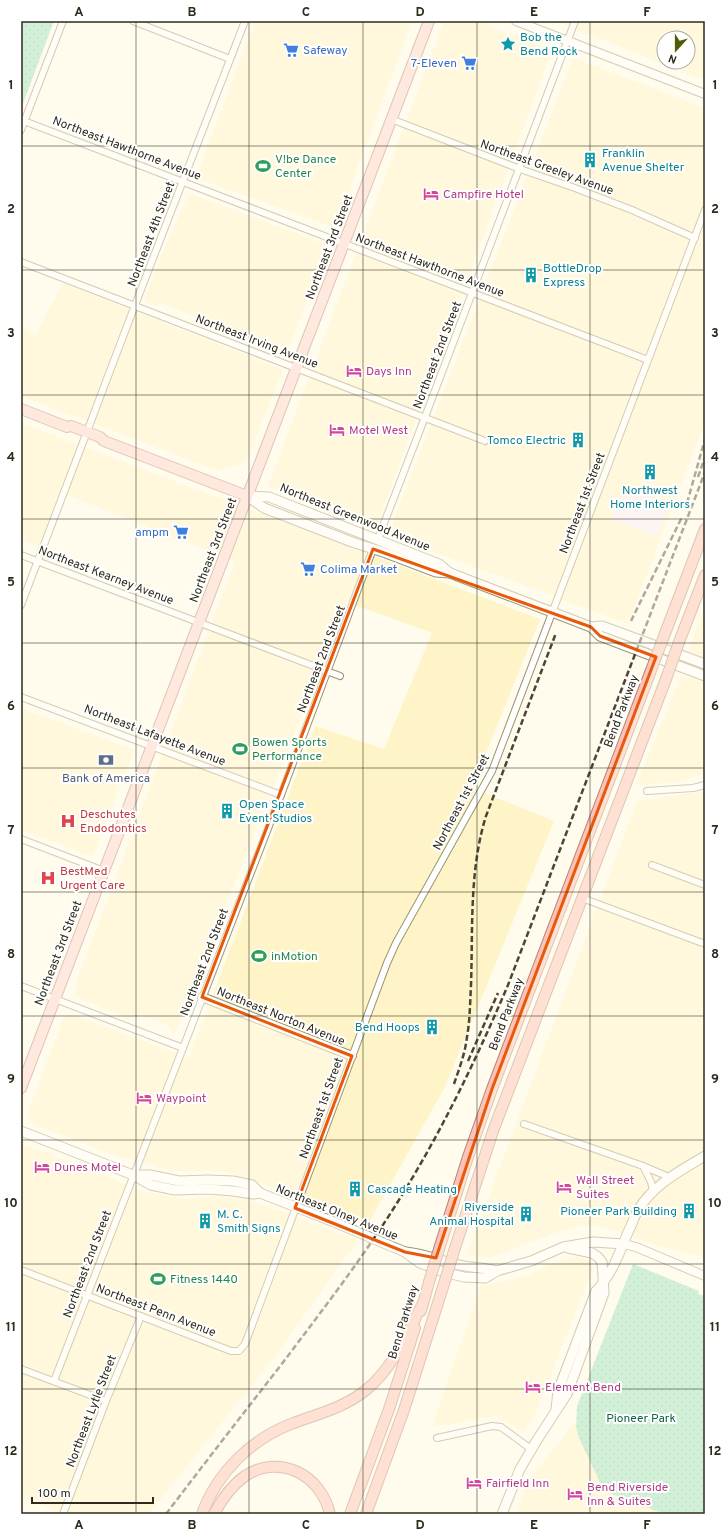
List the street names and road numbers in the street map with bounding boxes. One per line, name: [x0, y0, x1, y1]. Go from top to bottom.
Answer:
street label: Northeast Hawthorne Avenue: [50, 113, 203, 185]
street label: Northeast Greeley Avenue: [478, 136, 616, 200]
street label: Northeast 4th Street: [125, 180, 179, 289]
street label: Northeast 3rd Street: [303, 193, 357, 302]
street label: Northeast Hawthorne Avenue: [353, 230, 506, 302]
street label: Northeast 2nd Street: [410, 299, 466, 411]
street label: Northeast Irving Avenue: [193, 311, 320, 373]
street label: Northeast 1st Street: [556, 451, 610, 556]
street label: Northeast Greenwood Avenue: [277, 480, 432, 555]
street label: Northeast 3rd Street: [187, 496, 241, 605]
street label: Northeast Kearney Avenue: [36, 543, 176, 609]
street label: Northeast 2nd Street: [294, 603, 350, 715]
street label: Bend Parkway: [601, 673, 643, 750]
street label: Northeast Lafayette Avenue: [82, 702, 228, 770]
street label: Northeast 1st Street: [430, 751, 494, 853]
street label: Northeast 3rd Street: [32, 899, 86, 1008]
street label: Northeast 2nd Street: [177, 906, 233, 1018]
street label: Bend Parkway: [486, 976, 528, 1053]
street label: Northeast Norton Avenue: [214, 984, 347, 1050]
street label: Northeast 1st Street: [296, 1055, 348, 1161]
street label: Northeast Olney Avenue: [273, 1181, 400, 1245]
street label: Northeast 2nd Street: [60, 1208, 116, 1320]
street label: Northeast Penn Avenue: [93, 1281, 218, 1341]
street label: Bend Parkway: [385, 1283, 423, 1361]
street label: Northeast Lytle Street: [63, 1353, 121, 1470]

